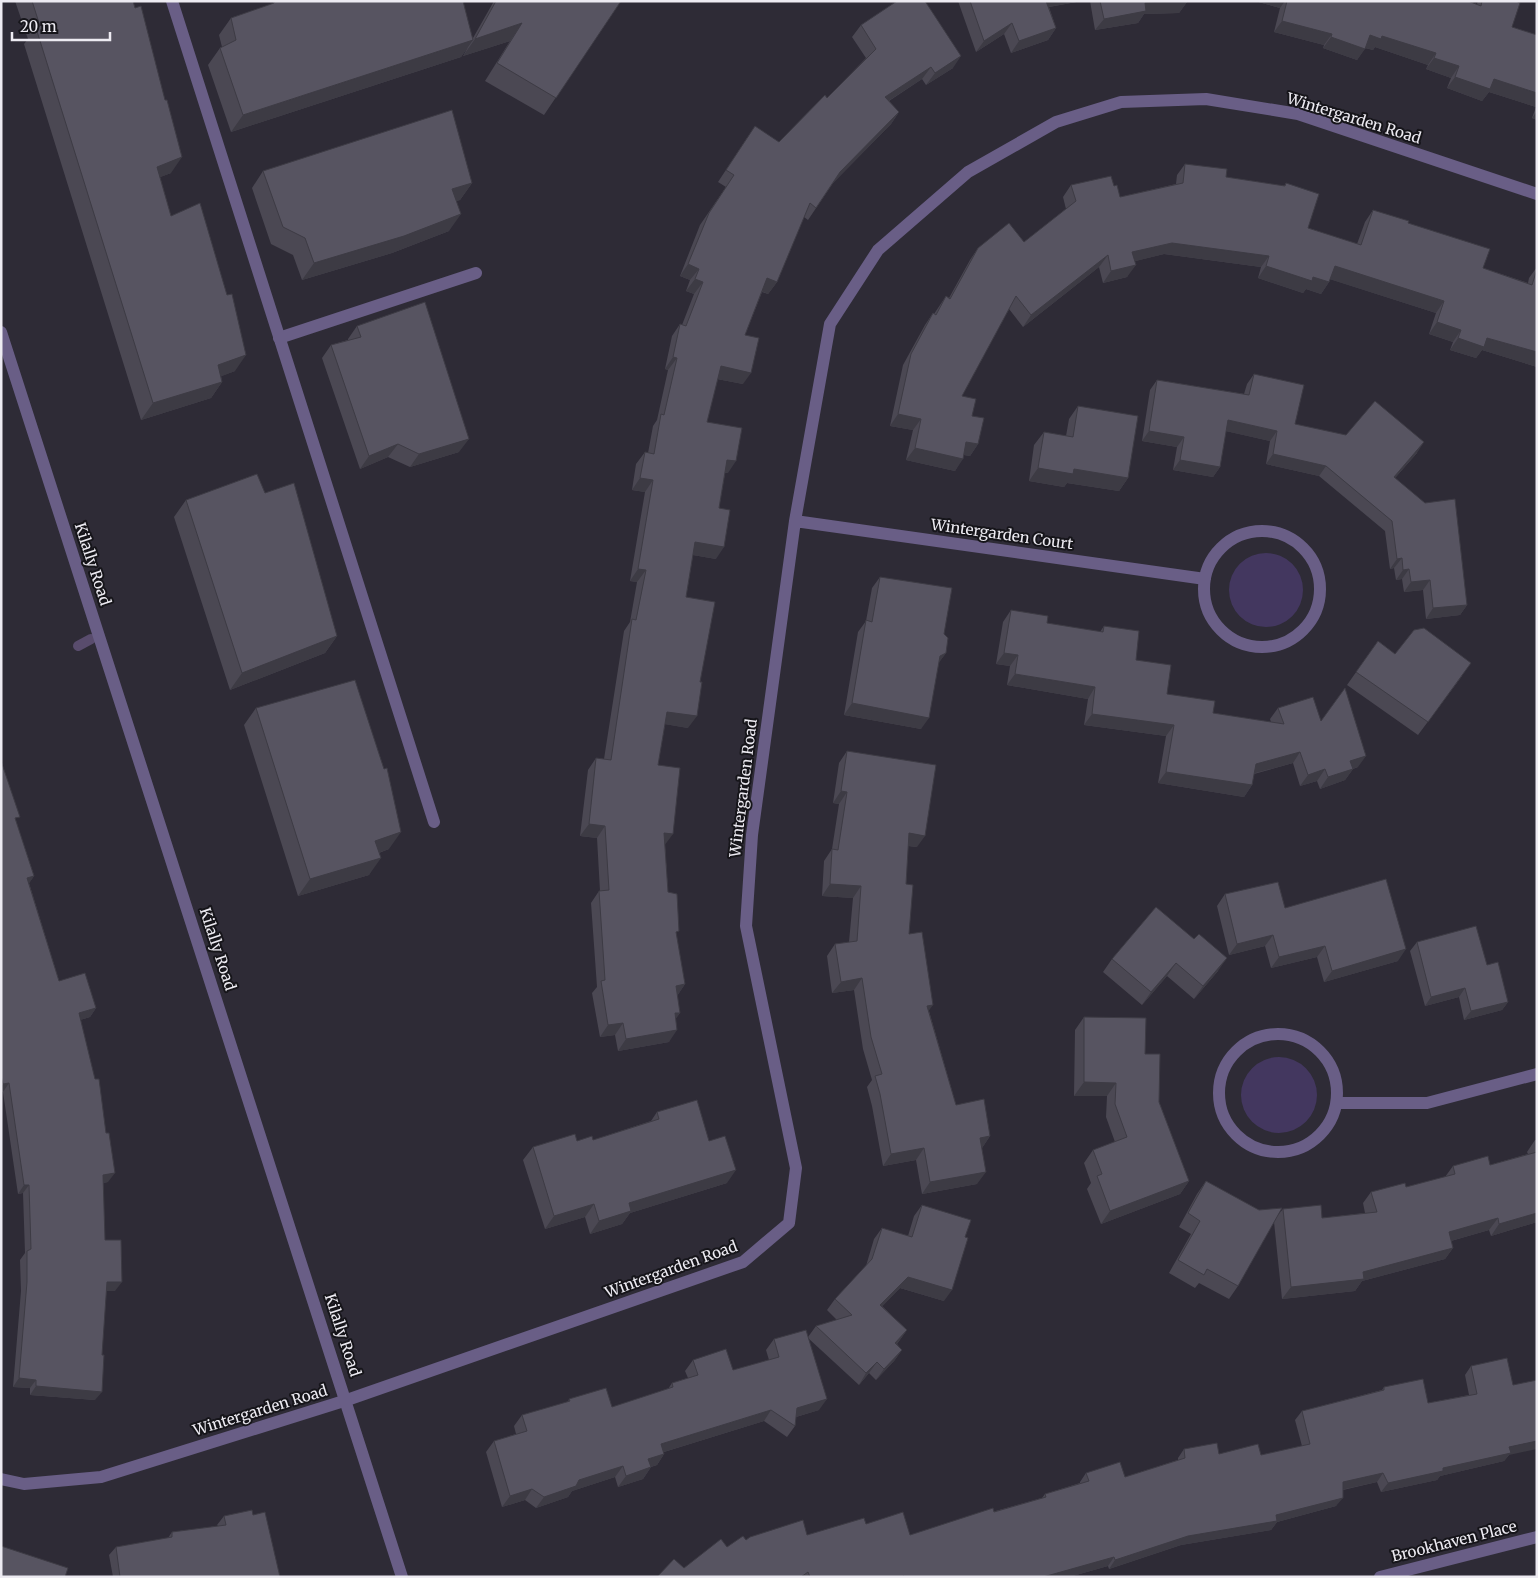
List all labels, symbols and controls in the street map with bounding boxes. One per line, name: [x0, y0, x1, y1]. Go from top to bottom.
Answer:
scale bar: [12, 10, 110, 42]
text: 20 m: [20, 17, 57, 36]
street label: Wintergarden Road: [1284, 88, 1423, 147]
street label: Wintergarden Court: [929, 514, 1074, 553]
street label: Kilally Road: [71, 520, 115, 608]
street label: Wintergarden Road: [725, 718, 761, 859]
street label: Kilally Road: [196, 905, 240, 993]
street label: Wintergarden Road: [601, 1236, 740, 1302]
street label: Kilally Road: [321, 1291, 365, 1379]
street label: Wintergarden Road: [190, 1381, 329, 1440]
street label: Brookhaven Place: [1389, 1516, 1519, 1566]

